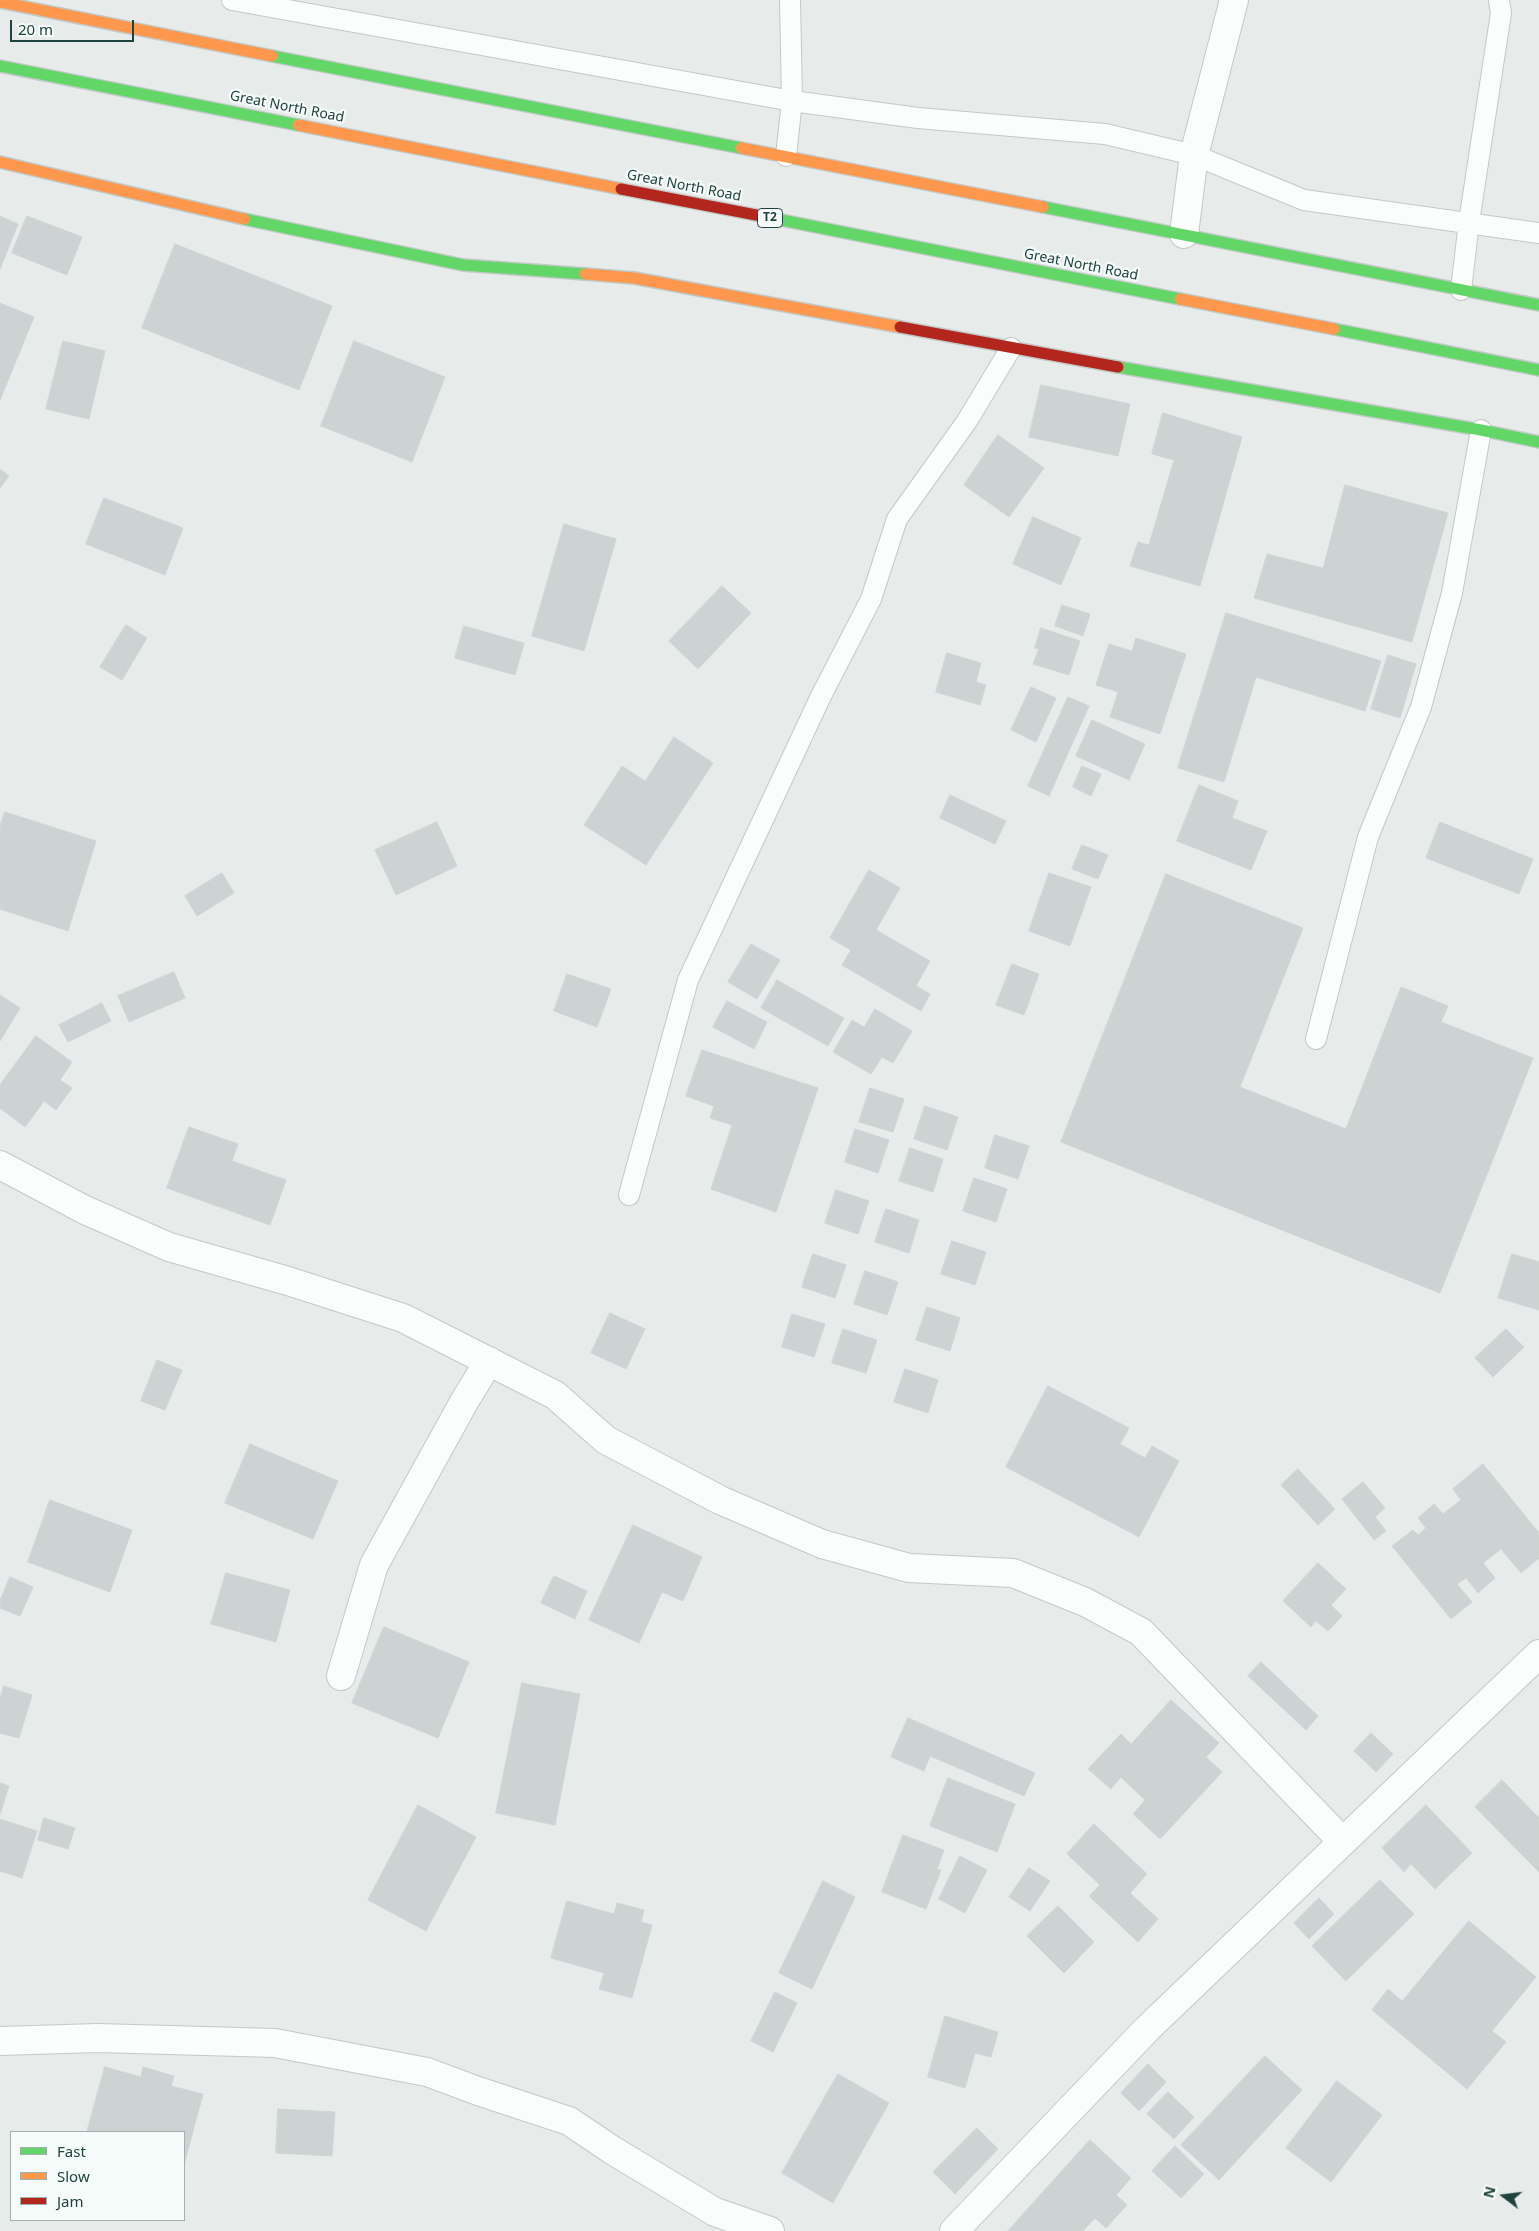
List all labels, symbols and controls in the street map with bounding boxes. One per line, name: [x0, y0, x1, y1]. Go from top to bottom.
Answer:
scale bar: [12, 10, 136, 42]
text: 20 m: [18, 19, 53, 39]
street label: Great North Road: [228, 88, 346, 126]
street label: Great North Road: [625, 167, 743, 205]
road number: T2: [758, 208, 782, 228]
street label: Great North Road: [1022, 246, 1140, 284]
legend: [10, 2131, 185, 2221]
text: Fast: [57, 2141, 86, 2161]
text: Slow: [57, 2166, 90, 2186]
north arrow: [1479, 2171, 1529, 2221]
text: N: [1478, 2184, 1500, 2200]
text: Jam: [57, 2191, 84, 2211]

